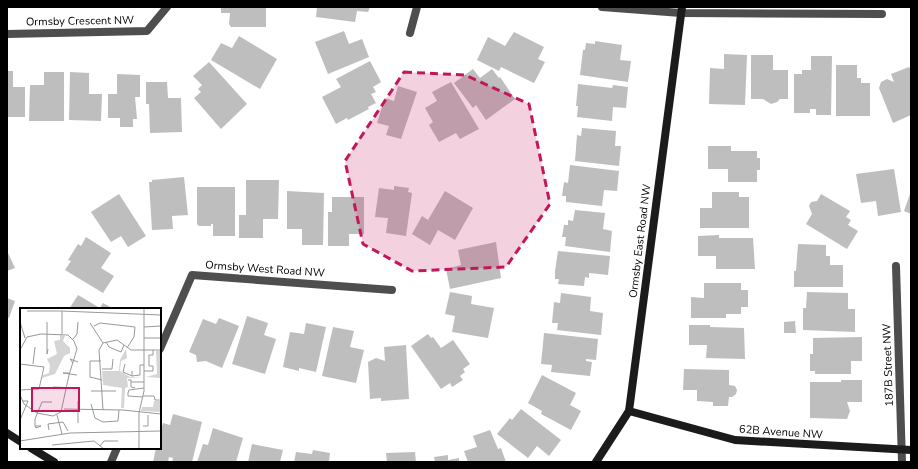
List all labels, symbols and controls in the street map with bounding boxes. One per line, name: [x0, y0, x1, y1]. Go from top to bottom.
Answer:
street label: Ormsby Crescent NW: [26, 13, 134, 29]
street label: Ormsby East Road NW: [626, 183, 654, 299]
street label: Ormsby West Road NW: [205, 257, 325, 281]
inset map: [20, 308, 161, 449]
street label: 187B Street NW: [879, 323, 897, 407]
street label: 62B Avenue NW: [739, 422, 823, 442]

